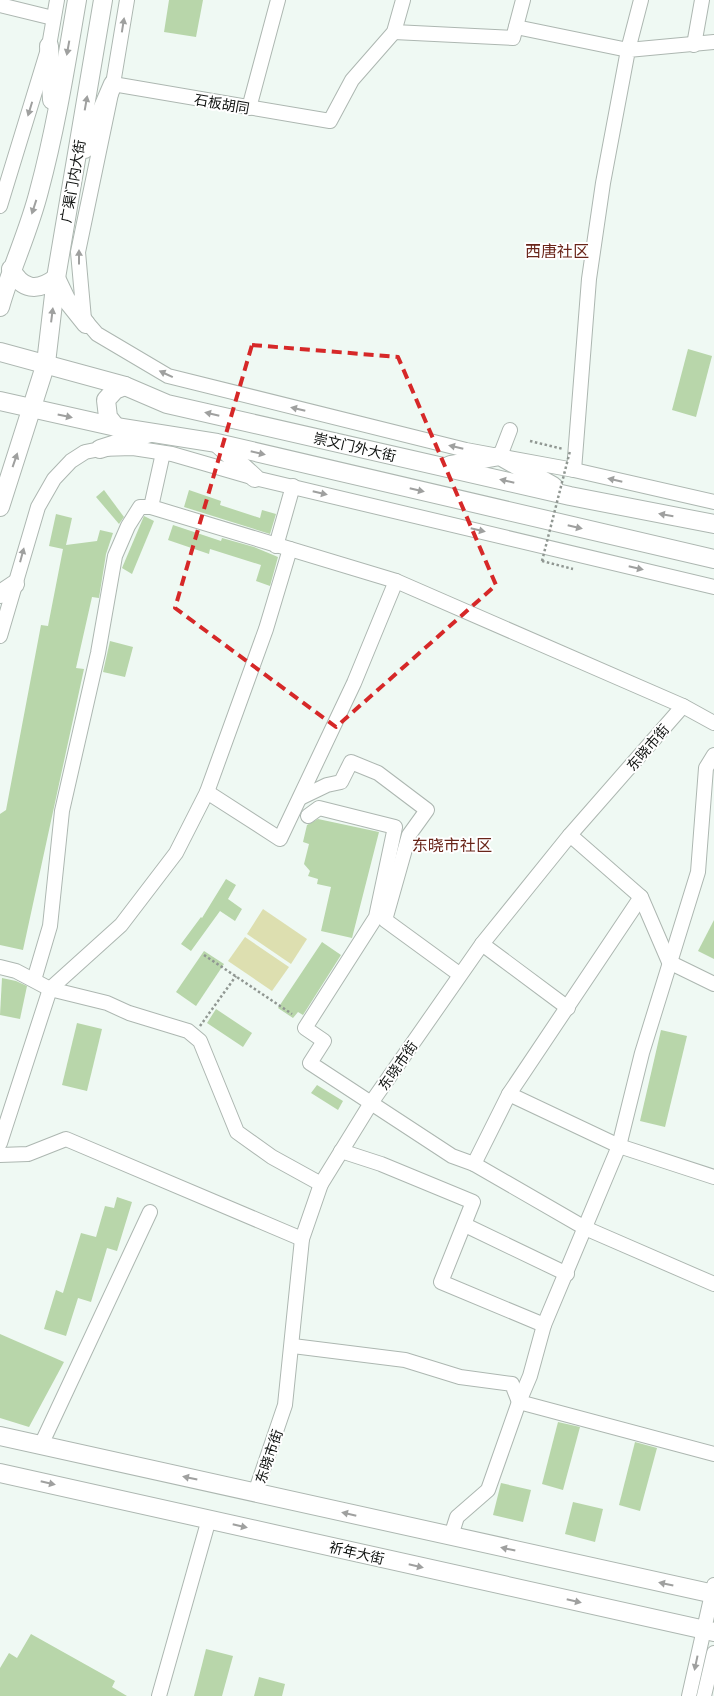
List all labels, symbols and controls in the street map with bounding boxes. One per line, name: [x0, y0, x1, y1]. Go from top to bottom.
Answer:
one-way arrow: [119, 17, 127, 33]
one-way arrow: [64, 40, 72, 56]
street label: 石板胡同: [193, 88, 251, 118]
one-way arrow: [82, 94, 90, 110]
one-way arrow: [25, 101, 33, 116]
street label: 广渠门内大街: [55, 138, 89, 224]
one-way arrow: [30, 199, 38, 214]
district label: 西唐社区: [525, 238, 589, 262]
one-way arrow: [75, 249, 83, 265]
one-way arrow: [48, 307, 56, 323]
one-way arrow: [159, 370, 173, 378]
one-way arrow: [290, 405, 305, 413]
one-way arrow: [205, 410, 220, 418]
one-way arrow: [57, 412, 72, 420]
street label: 崇文门外大街: [312, 427, 398, 465]
one-way arrow: [448, 443, 464, 451]
one-way arrow: [251, 449, 266, 457]
one-way arrow: [12, 453, 19, 468]
one-way arrow: [608, 476, 623, 484]
one-way arrow: [500, 477, 515, 485]
one-way arrow: [409, 486, 424, 494]
one-way arrow: [312, 489, 328, 497]
one-way arrow: [658, 511, 674, 519]
one-way arrow: [567, 523, 582, 531]
one-way arrow: [471, 526, 486, 534]
one-way arrow: [19, 547, 27, 562]
one-way arrow: [629, 564, 644, 572]
street label: 东晓市街: [621, 719, 673, 775]
district label: 东晓市社区: [412, 832, 492, 856]
street label: 东晓市街: [373, 1036, 421, 1094]
street label: 东晓市街: [249, 1426, 287, 1486]
one-way arrow: [182, 1474, 198, 1482]
one-way arrow: [40, 1479, 55, 1487]
one-way arrow: [341, 1509, 357, 1517]
one-way arrow: [233, 1522, 248, 1530]
street label: 祈年大街: [327, 1536, 387, 1568]
one-way arrow: [500, 1545, 515, 1553]
one-way arrow: [408, 1562, 424, 1570]
one-way arrow: [658, 1579, 674, 1587]
one-way arrow: [567, 1597, 582, 1605]
one-way arrow: [692, 1656, 700, 1671]

